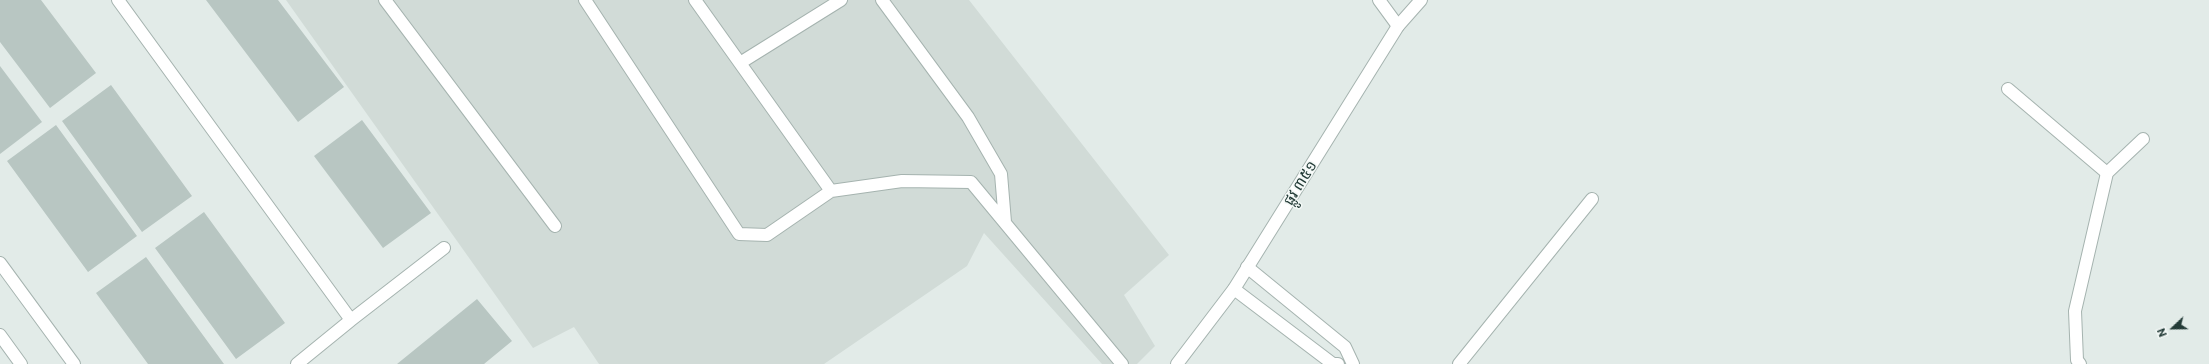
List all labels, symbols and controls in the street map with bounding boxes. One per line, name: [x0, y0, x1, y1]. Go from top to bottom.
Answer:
street label: ផ្លូវ ៣៥១: [1279, 157, 1321, 209]
north arrow: [2153, 308, 2193, 348]
text: N: [2154, 326, 2169, 339]

